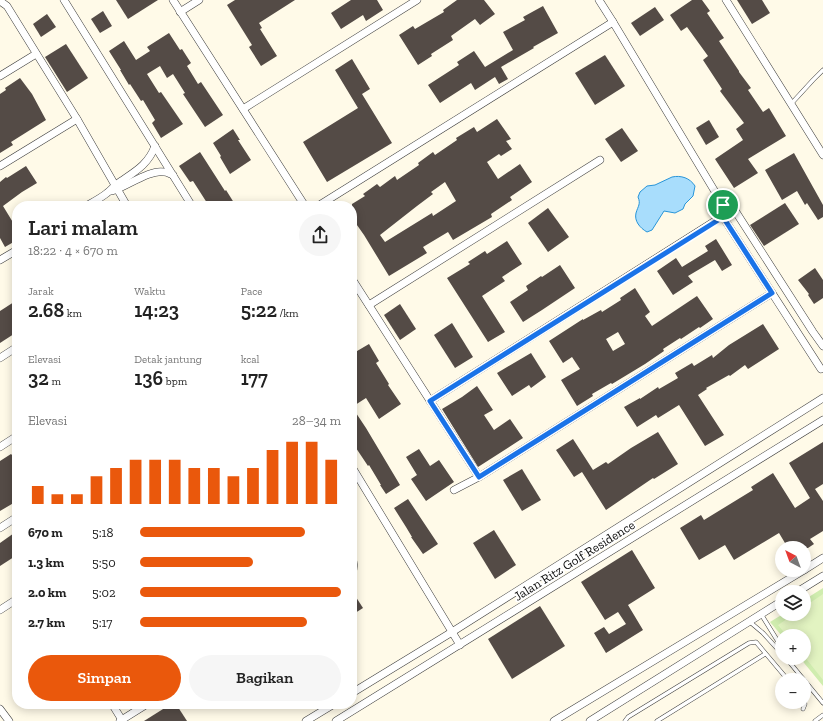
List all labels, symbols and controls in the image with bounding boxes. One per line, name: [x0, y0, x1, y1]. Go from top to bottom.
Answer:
pin: [706, 188, 740, 222]
icon: arrive: [712, 194, 734, 216]
text: Lari malam: [28, 214, 138, 241]
button: share: [299, 214, 341, 256]
text: 18:22 · 4 × 670 m: [28, 243, 118, 258]
text: Jarak: [28, 285, 54, 298]
text: Waktu: [134, 285, 165, 298]
text: Pace: [241, 285, 262, 298]
text: 2.68: [28, 298, 64, 322]
text: 14:23: [134, 298, 179, 322]
text: 5:22: [241, 298, 277, 322]
text: km: [64, 307, 82, 320]
text: /km: [277, 307, 298, 320]
text: Elevasi: [28, 353, 61, 366]
text: Detak jantung: [134, 353, 202, 366]
text: kcal: [241, 353, 260, 366]
text: 32: [28, 366, 49, 390]
text: 136: [134, 366, 163, 390]
text: 177: [241, 366, 268, 390]
text: m: [49, 375, 61, 388]
text: bpm: [163, 375, 187, 388]
text: Elevasi: [28, 413, 67, 428]
text: 28–34 m: [292, 413, 341, 428]
street label: Jalan Ritz Golf Residence: [511, 517, 638, 604]
text: 670 m: [28, 525, 63, 540]
text: 5:18: [92, 525, 114, 540]
north arrow: [775, 541, 811, 577]
map controls: [775, 541, 811, 709]
text: 1.3 km: [28, 555, 64, 570]
text: 5:50: [92, 555, 116, 570]
text: 2.0 km: [28, 585, 66, 600]
text: 5:02: [92, 585, 116, 600]
button: layers: [775, 585, 811, 621]
text: 2.7 km: [28, 615, 65, 630]
text: 5:17: [92, 615, 112, 630]
button: +: [775, 629, 811, 665]
button: Simpan: [28, 655, 181, 701]
button: Bagikan: [189, 655, 341, 701]
button: −: [775, 673, 811, 709]

